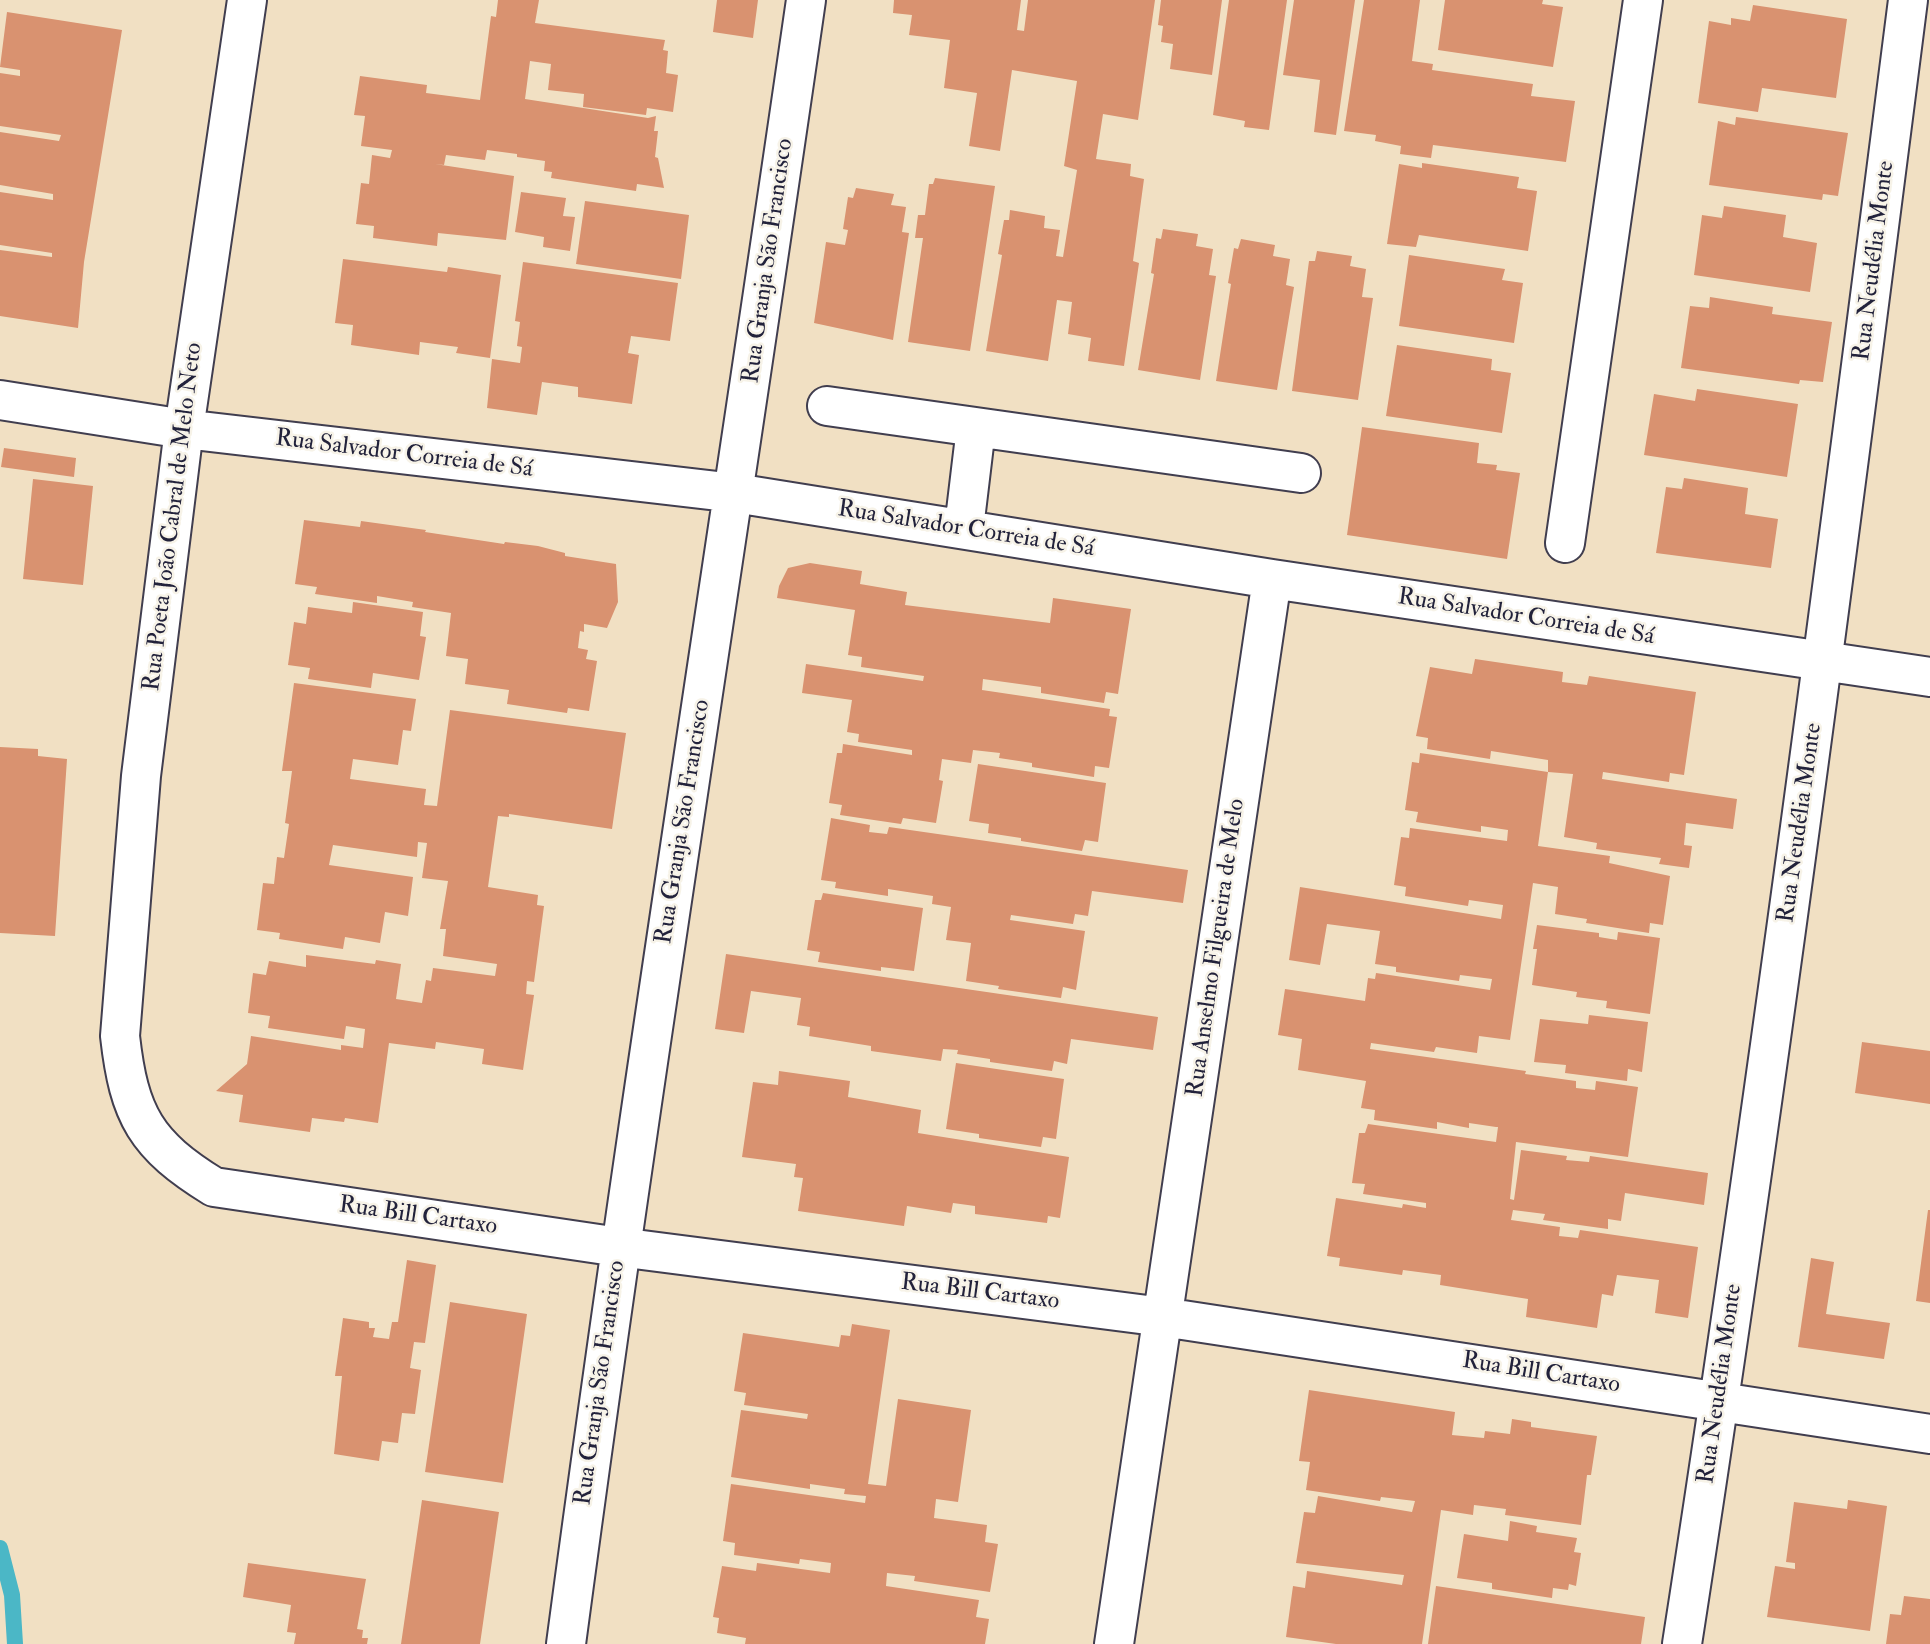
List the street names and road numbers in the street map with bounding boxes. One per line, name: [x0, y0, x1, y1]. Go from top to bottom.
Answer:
street label: Rua Granja São Francisco: [738, 137, 800, 385]
street label: Rua Neudélia Monte: [1848, 159, 1902, 363]
street label: Rua Poeta João Cabral de Melo Neto: [138, 341, 210, 693]
street label: Rua Salvador Correia de Sá: [274, 425, 534, 485]
street label: Rua Salvador Correia de Sá: [836, 495, 1096, 565]
street label: Rua Salvador Correia de Sá: [1396, 583, 1656, 653]
street label: Rua Granja São Francisco: [650, 698, 718, 946]
street label: Rua Neudélia Monte: [1773, 721, 1829, 925]
street label: Rua Anselmo Filgueira de Melo: [1182, 797, 1252, 1099]
street label: Rua Bill Cartaxo: [337, 1192, 499, 1242]
street label: Rua Granja São Francisco: [570, 1259, 632, 1507]
street label: Rua Bill Cartaxo: [899, 1269, 1061, 1317]
street label: Rua Neudélia Monte: [1693, 1282, 1749, 1486]
street label: Rua Bill Cartaxo: [1460, 1347, 1622, 1401]

